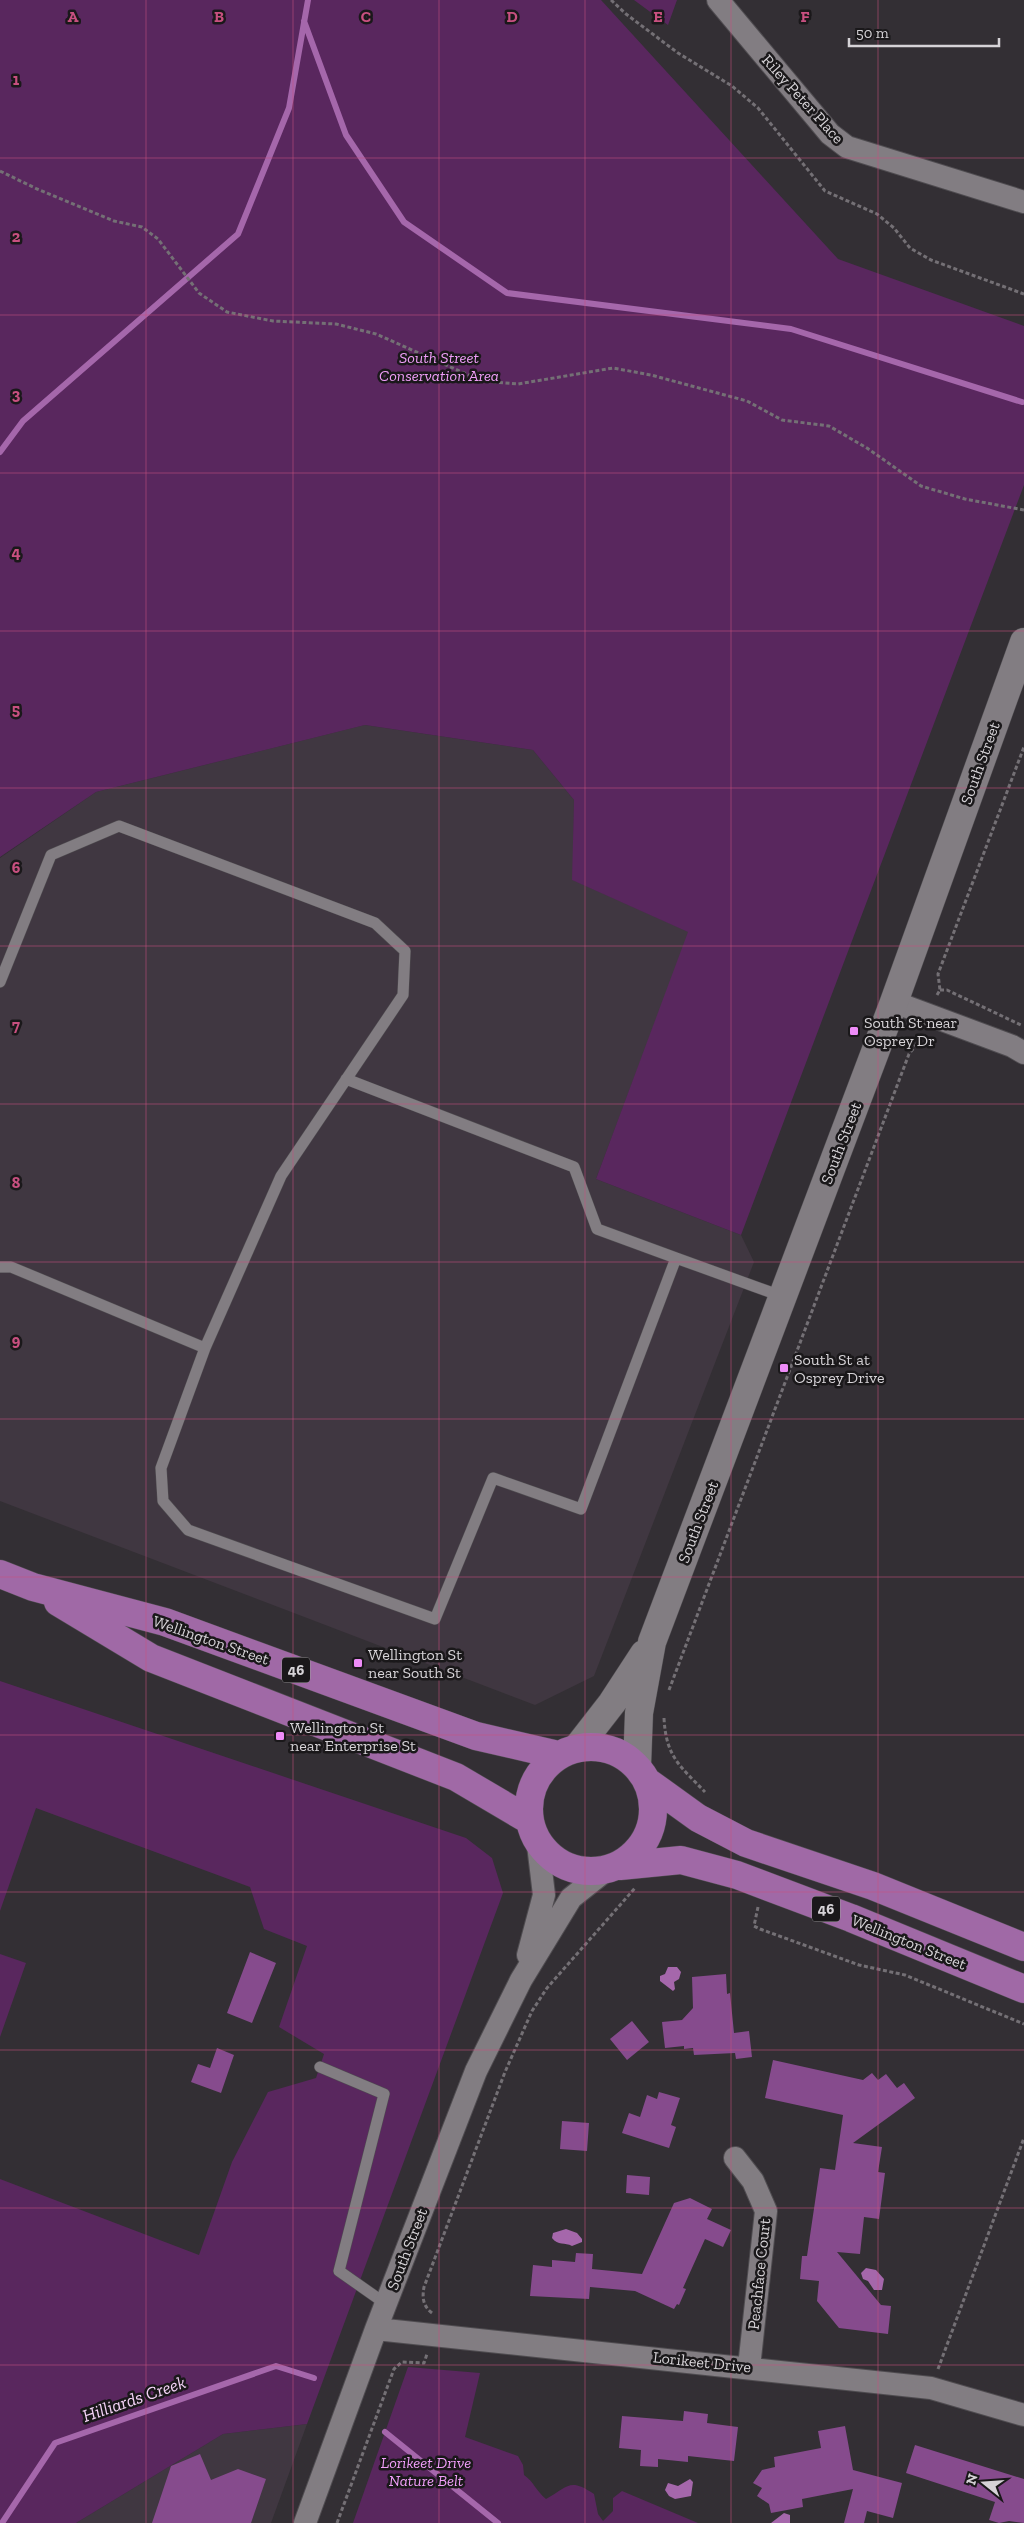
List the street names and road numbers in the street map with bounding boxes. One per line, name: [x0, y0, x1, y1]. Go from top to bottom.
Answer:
street label: Riley Peter Place: [758, 51, 848, 147]
street label: South Street: [956, 719, 1004, 807]
street label: South Street: [817, 1099, 865, 1187]
street label: South Street: [674, 1478, 722, 1566]
street label: Wellington Street: [150, 1611, 272, 1669]
road number: 46: [282, 1658, 310, 1682]
road number: 46: [812, 1896, 840, 1922]
street label: Wellington Street: [849, 1910, 969, 1974]
street label: South Street: [383, 2205, 431, 2293]
street label: Peachface Court: [744, 2217, 774, 2331]
street label: Lorikeet Drive: [652, 2347, 752, 2377]

